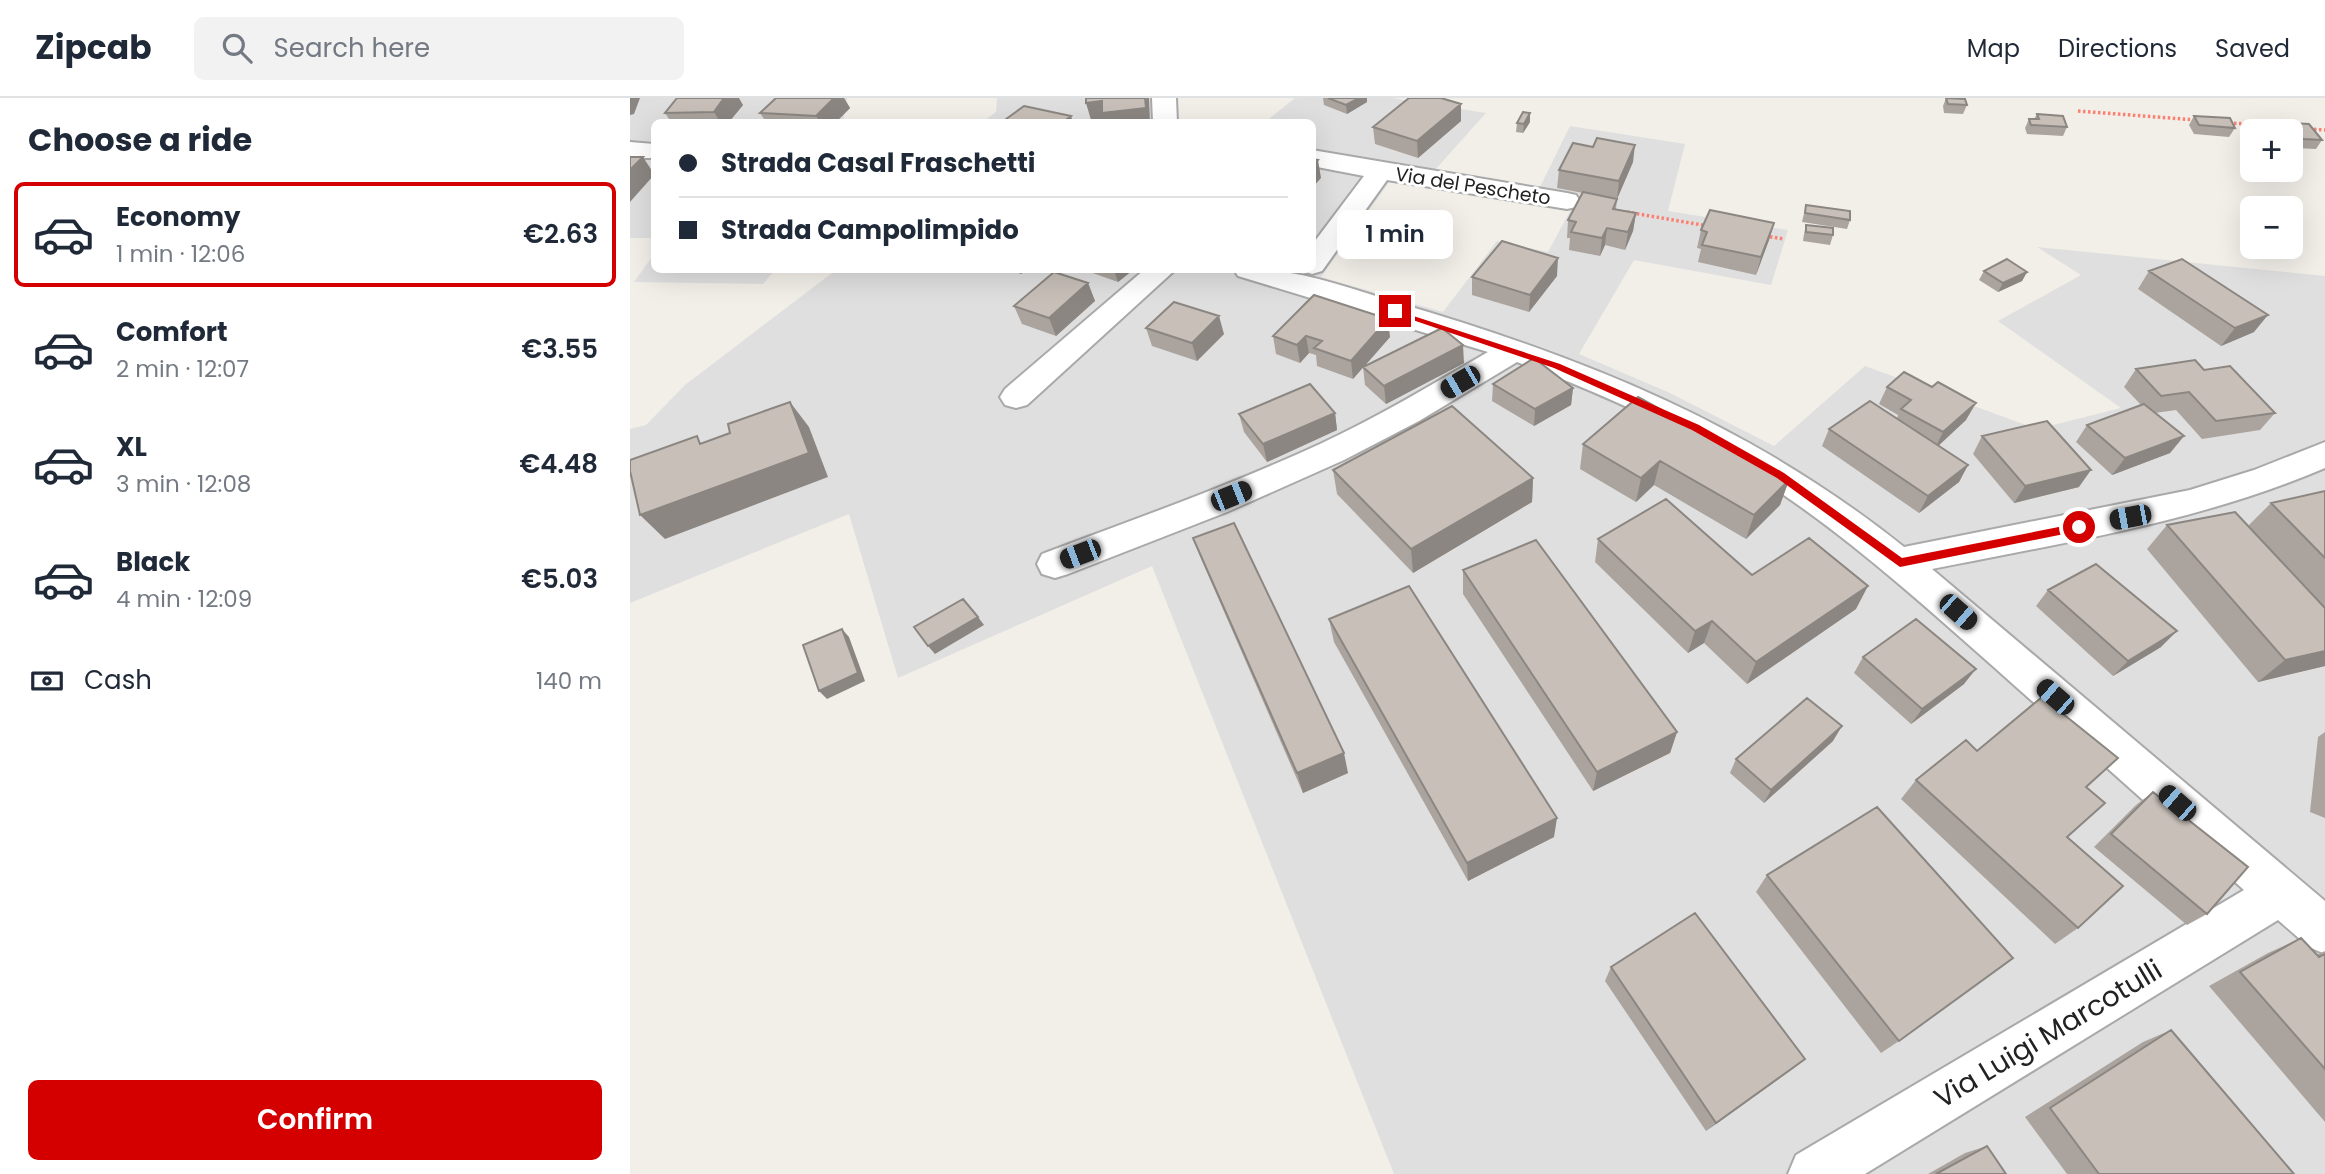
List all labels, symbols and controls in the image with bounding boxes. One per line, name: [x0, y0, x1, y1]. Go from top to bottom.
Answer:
search box: [194, 17, 684, 80]
text: Zipcab: [35, 24, 152, 71]
icon: search: [218, 29, 256, 67]
text: Search here: [274, 30, 430, 66]
text: Map: [1967, 32, 2020, 65]
text: Directions: [2058, 32, 2177, 65]
text: Saved: [2215, 32, 2290, 65]
text: Choose a ride: [28, 117, 252, 162]
map controls: [2240, 119, 2303, 259]
button: +: [2240, 119, 2303, 182]
text: Strada Casal Fraschetti: [721, 145, 1036, 181]
street label: Via del Pescheto: [1393, 160, 1553, 212]
button: −: [2240, 196, 2303, 259]
text: Economy: [116, 199, 240, 235]
icon: car: [32, 203, 95, 266]
callout: 1 min: [1337, 209, 1453, 258]
text: Strada Campolimpido: [721, 212, 1019, 248]
text: €2.63: [523, 216, 598, 252]
text: 1 min: [1365, 218, 1425, 250]
text: 1 min · 12:06: [116, 238, 245, 270]
route end: [1379, 295, 1411, 327]
text: Comfort: [116, 314, 228, 350]
icon: car: [32, 318, 95, 381]
text: €3.55: [521, 331, 598, 367]
text: 2 min · 12:07: [116, 353, 249, 385]
car: [1437, 362, 1484, 402]
text: XL: [116, 429, 147, 465]
icon: car: [32, 433, 95, 496]
text: €4.48: [519, 446, 598, 482]
text: 3 min · 12:08: [116, 468, 251, 500]
car: [1208, 478, 1255, 514]
car: [2108, 503, 2153, 531]
route start: [2063, 511, 2095, 543]
car: [1057, 537, 1104, 571]
text: Black: [116, 544, 190, 580]
icon: car: [32, 548, 95, 611]
text: €5.03: [521, 561, 598, 597]
text: 4 min · 12:09: [116, 583, 252, 615]
car: [1936, 590, 1981, 634]
icon: cash: [28, 662, 66, 700]
text: Cash: [84, 662, 152, 698]
text: 140 m: [536, 665, 602, 697]
car: [2033, 675, 2078, 719]
car: [2155, 781, 2200, 825]
street label: Via Luigi Marcotulli: [1927, 950, 2169, 1118]
button: Confirm: [28, 1080, 602, 1160]

